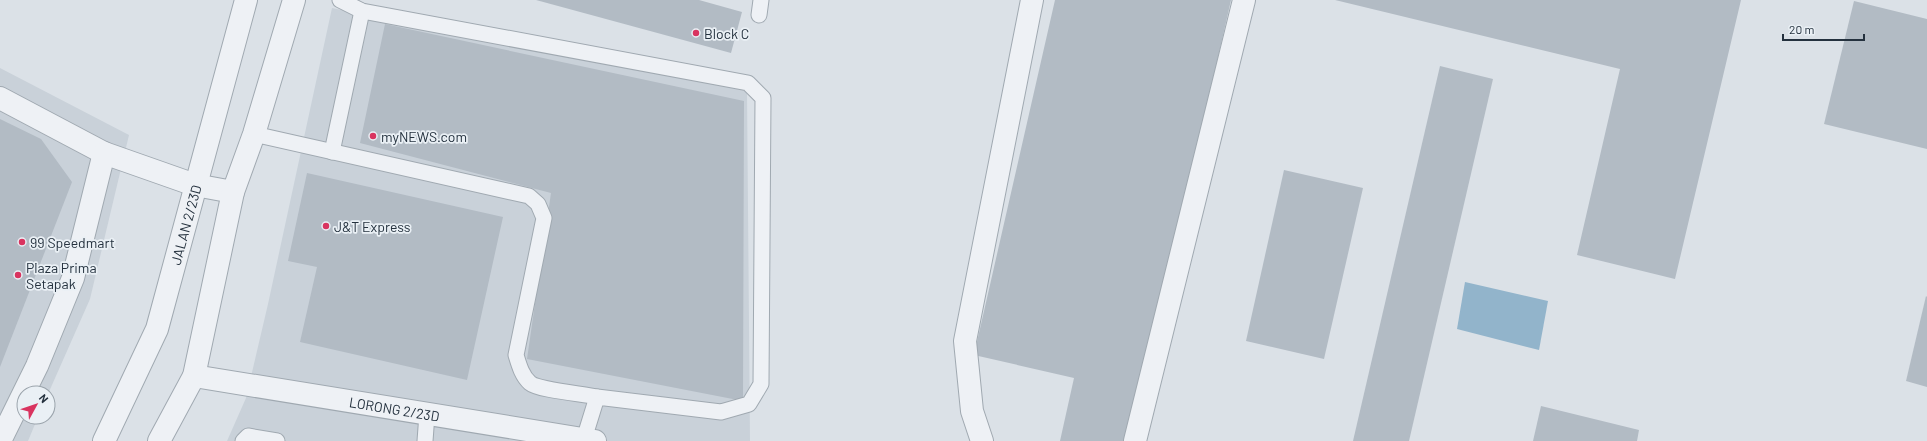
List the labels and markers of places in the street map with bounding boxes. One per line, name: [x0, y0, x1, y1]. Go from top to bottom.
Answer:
place label: Block C: [704, 25, 749, 42]
marker: Block C: [691, 28, 701, 38]
place label: myNEWS.com: [381, 128, 467, 145]
marker: myNEWS.com: [368, 131, 378, 141]
place label: J&T Express: [334, 218, 411, 235]
marker: J&T Express: [321, 221, 331, 231]
place label: 99 Speedmart: [30, 234, 115, 251]
marker: 99 Speedmart: [17, 237, 27, 247]
place label: Plaza Prima Setapak: [26, 259, 97, 292]
marker: Plaza Prima Setapak: [13, 270, 23, 280]

